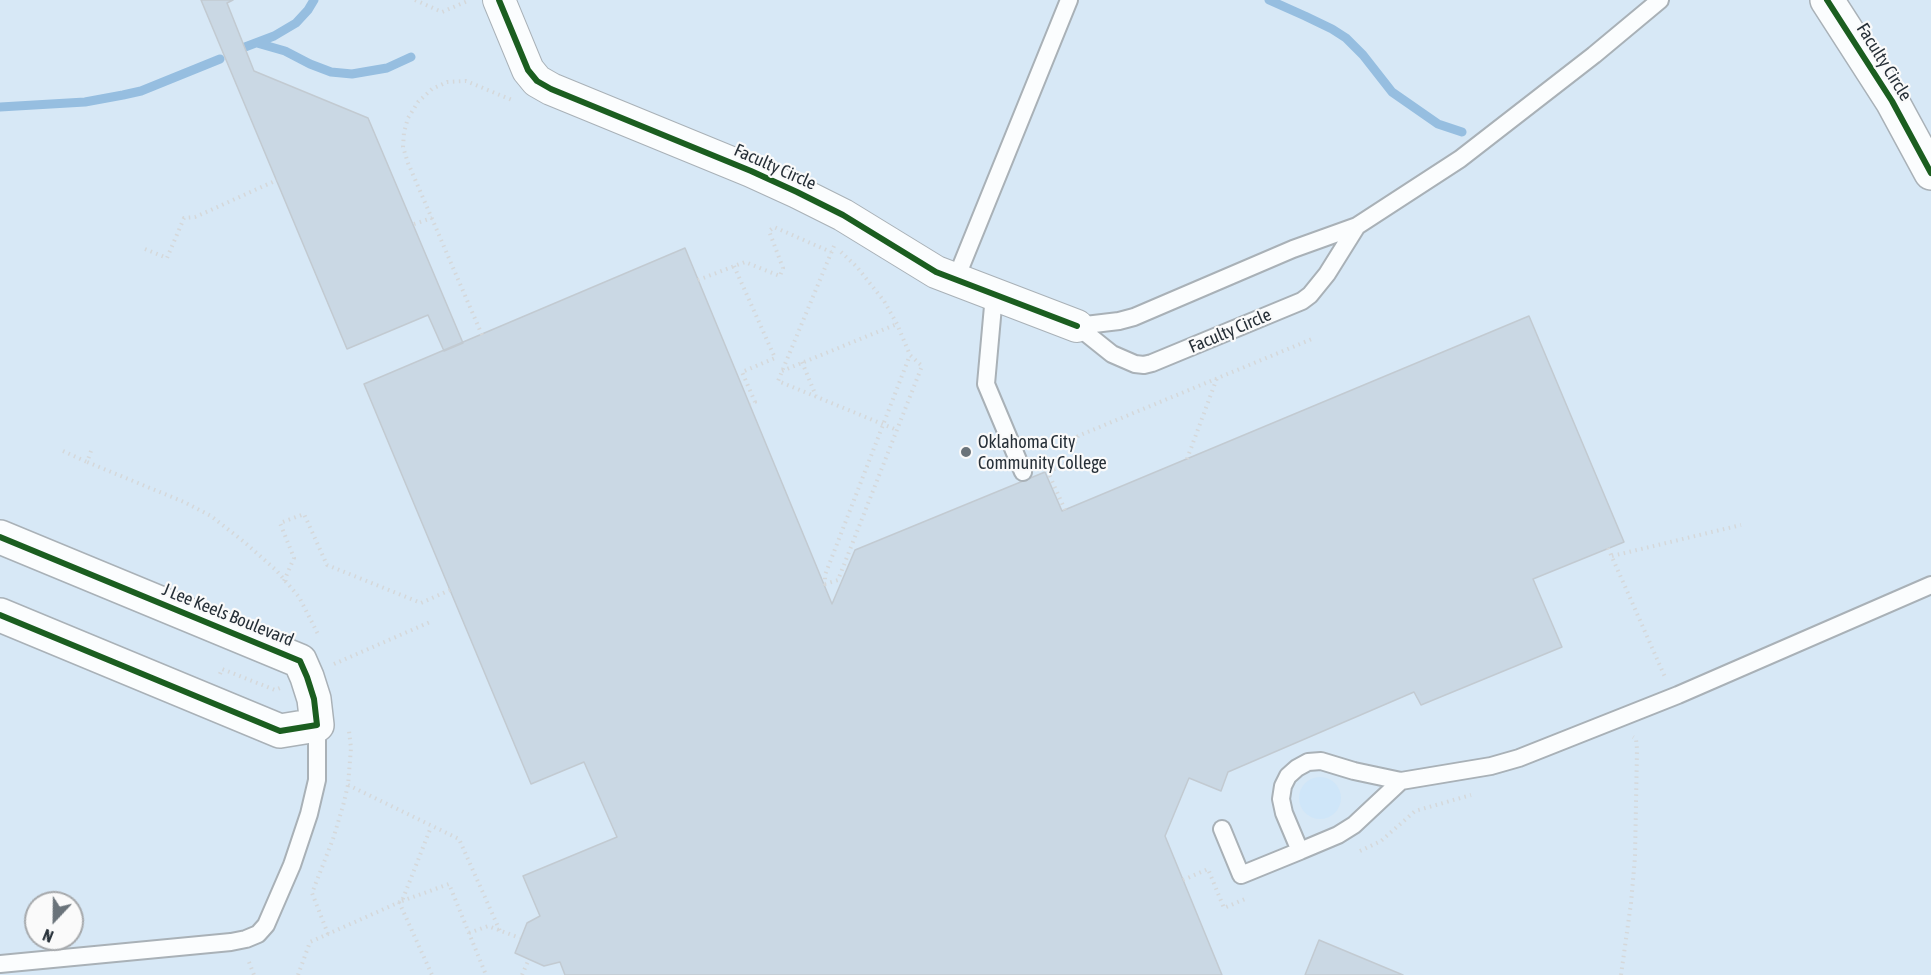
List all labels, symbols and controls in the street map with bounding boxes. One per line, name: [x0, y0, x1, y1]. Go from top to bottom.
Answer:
street label: Faculty Circle: [1852, 19, 1916, 105]
street label: Faculty Circle: [731, 139, 819, 195]
street label: Faculty Circle: [1186, 304, 1274, 358]
place label: Oklahoma City Community College: [978, 431, 1107, 474]
marker: Oklahoma City Community College: [959, 445, 973, 459]
street label: J Lee Keels Boulevard: [159, 579, 297, 651]
north arrow: [24, 891, 84, 951]
text: N: [40, 926, 56, 946]

